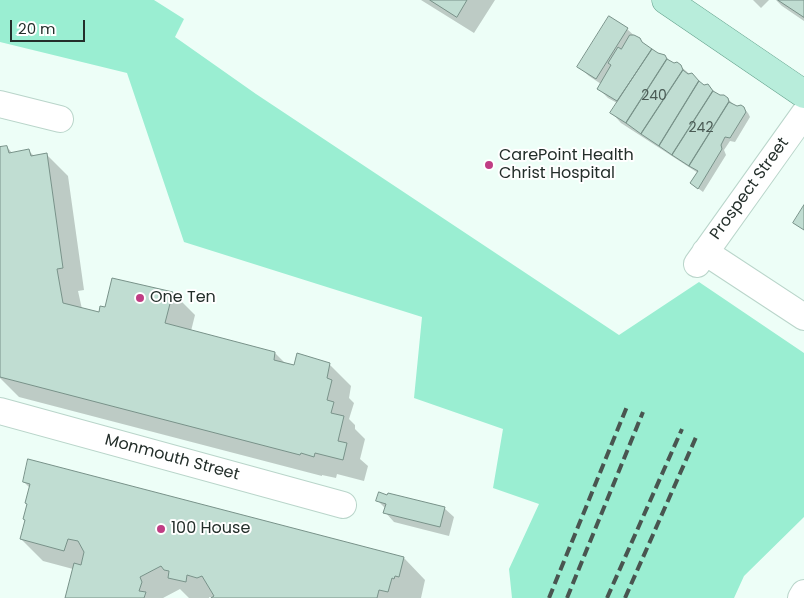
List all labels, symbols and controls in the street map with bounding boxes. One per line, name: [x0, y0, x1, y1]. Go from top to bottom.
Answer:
scale bar: [12, 10, 88, 42]
text: 20 m: [18, 18, 56, 39]
house number: 240: [641, 88, 667, 104]
house number: 242: [689, 120, 713, 136]
street label: Prospect Street: [707, 134, 793, 244]
place label: CarePoint Health Christ Hospital: [499, 146, 634, 184]
marker: CarePoint Health Christ Hospital: [483, 159, 495, 171]
place label: One Ten: [150, 288, 216, 308]
marker: One Ten: [134, 292, 146, 304]
street label: Monmouth Street: [103, 431, 241, 485]
place label: 100 House: [171, 519, 250, 539]
marker: 100 House: [155, 523, 167, 535]

